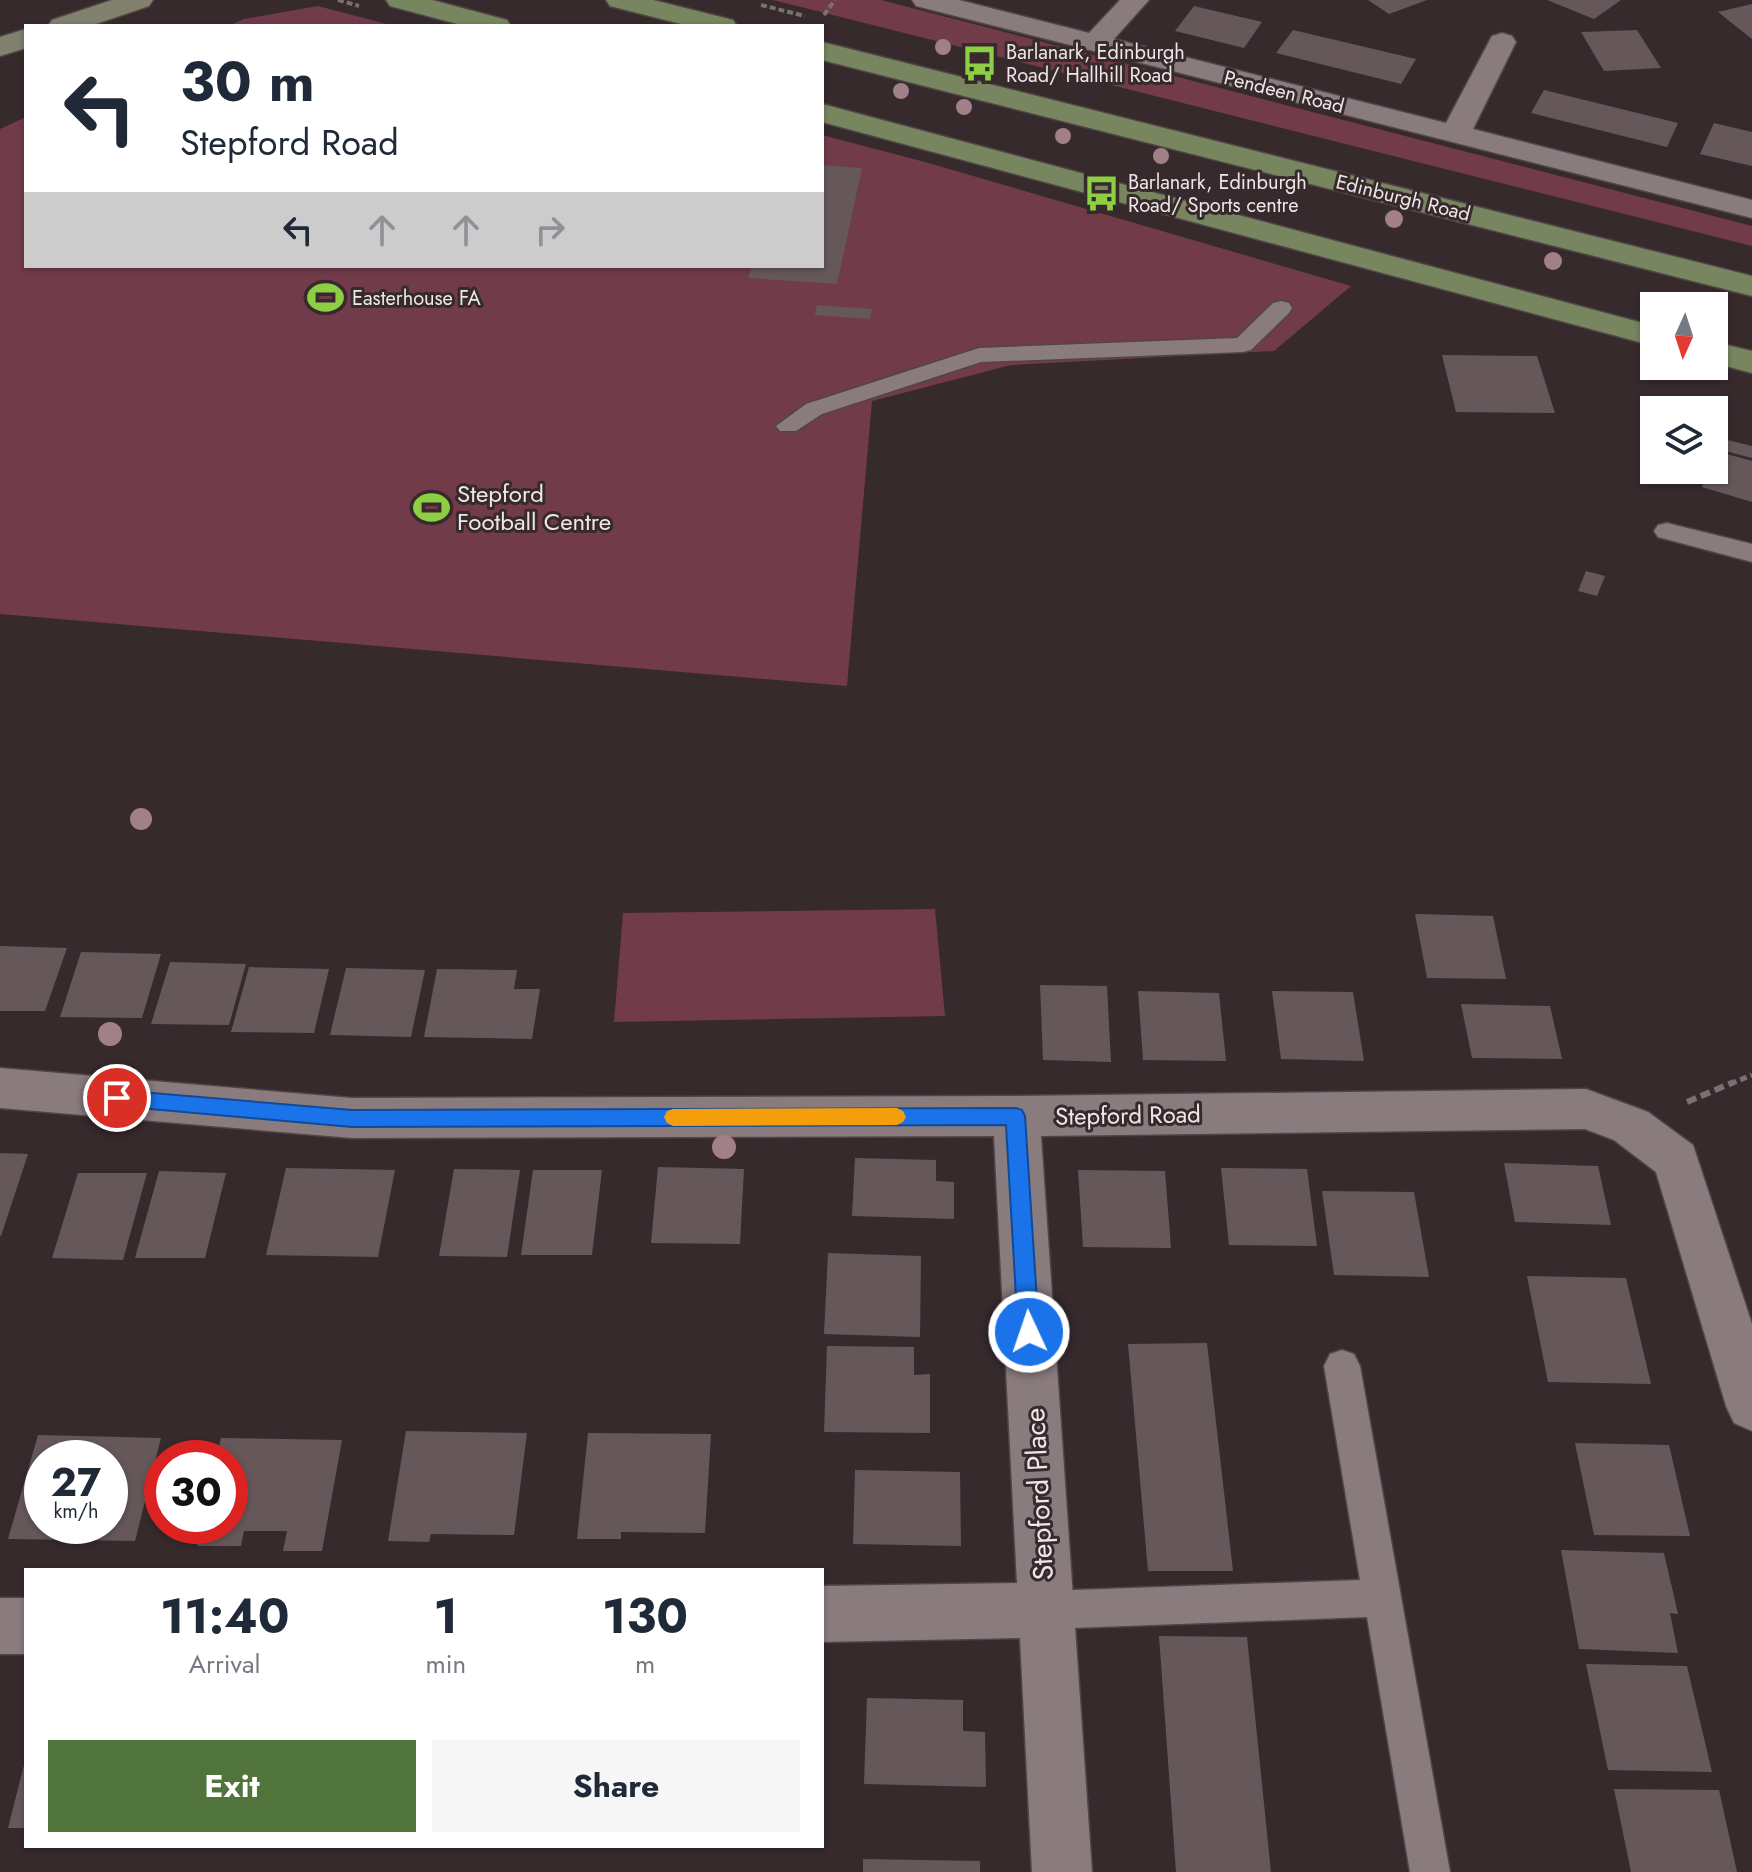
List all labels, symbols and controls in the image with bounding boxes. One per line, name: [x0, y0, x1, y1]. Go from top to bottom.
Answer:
place label: Barlanark, Edinburgh Road/ Hallhill Road: [1006, 38, 1185, 90]
text: 30 m: [180, 41, 315, 122]
bus stop icon: Barlanark, Edinburgh Road/ Hallhill Road: [961, 45, 999, 83]
icon: left: [48, 56, 152, 160]
street label: Pendeen Road: [1221, 63, 1347, 121]
text: Stepford Road: [180, 116, 399, 168]
street label: Edinburgh Road: [1333, 167, 1473, 229]
place label: Barlanark, Edinburgh Road/ Sports centre: [1128, 168, 1307, 220]
bus stop icon: Barlanark, Edinburgh Road/ Sports centre: [1083, 175, 1121, 213]
icon: left: [276, 208, 320, 252]
icon: ahead: [360, 208, 404, 252]
icon: ahead: [444, 208, 488, 252]
icon: right: [528, 208, 572, 252]
sports icon: Easterhouse FA: [307, 279, 345, 317]
place label: Easterhouse FA: [352, 284, 482, 313]
north arrow: [1640, 292, 1728, 380]
map controls: [1640, 292, 1728, 484]
button: layers: [1640, 396, 1728, 484]
place label: Stepford Football Centre: [457, 476, 611, 539]
sports icon: Stepford Football Centre: [412, 488, 450, 526]
pin: [83, 1064, 151, 1132]
icon: arrive: [95, 1076, 139, 1120]
street label: Stepford Road: [1055, 1096, 1201, 1134]
position arrow: [987, 1290, 1071, 1374]
street label: Stepford Place: [1014, 1407, 1064, 1581]
speed limit sign: 30: [144, 1440, 248, 1544]
text: 27: [51, 1453, 101, 1511]
text: km/h: [53, 1497, 99, 1526]
text: 11:40: [160, 1582, 290, 1651]
text: 1: [434, 1582, 458, 1651]
text: 130: [602, 1582, 688, 1651]
text: Arrival: [189, 1645, 261, 1683]
text: min: [425, 1645, 466, 1683]
text: m: [635, 1645, 655, 1683]
button: Exit: [48, 1740, 416, 1832]
button: Share: [432, 1740, 800, 1832]

